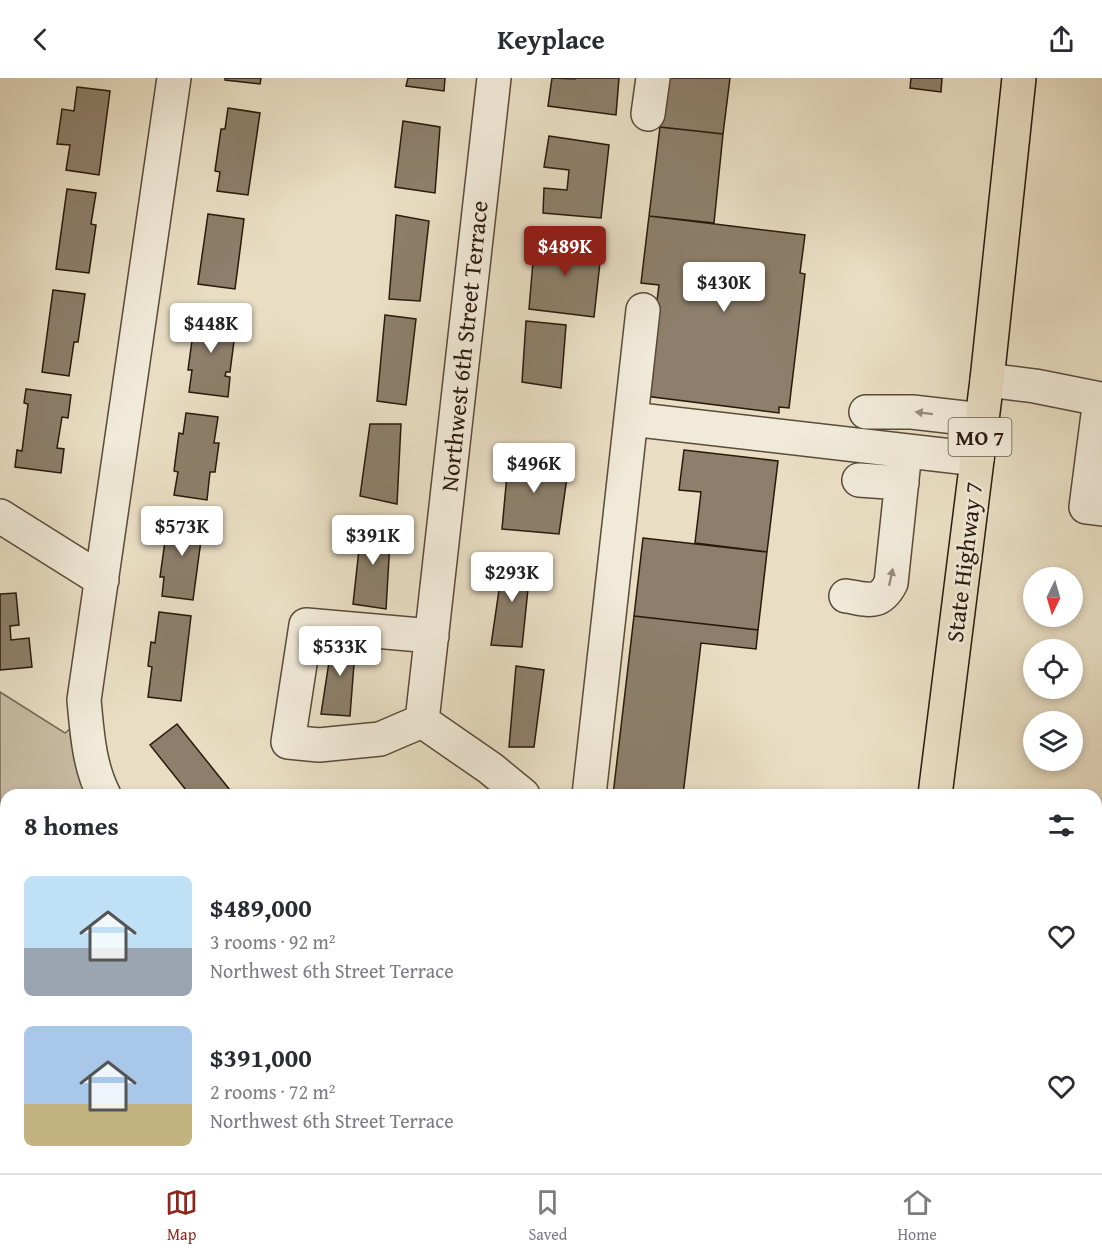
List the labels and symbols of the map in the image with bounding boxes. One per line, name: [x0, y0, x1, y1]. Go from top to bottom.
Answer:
street label: Northwest 6th Street Terrace: [431, 199, 497, 493]
pin: $489K: [523, 226, 607, 277]
pin: $430K: [682, 262, 766, 313]
pin: $448K: [169, 303, 253, 354]
one-way arrow: [915, 408, 934, 418]
road number: MO 7: [948, 418, 1012, 456]
pin: $496K: [492, 443, 576, 494]
street label: State Highway 7: [937, 480, 991, 644]
pin: $573K: [140, 506, 224, 557]
pin: $391K: [331, 515, 415, 566]
pin: $293K: [470, 552, 554, 603]
one-way arrow: [887, 567, 896, 586]
north arrow: [1023, 567, 1083, 627]
pin: $533K: [298, 626, 382, 677]

